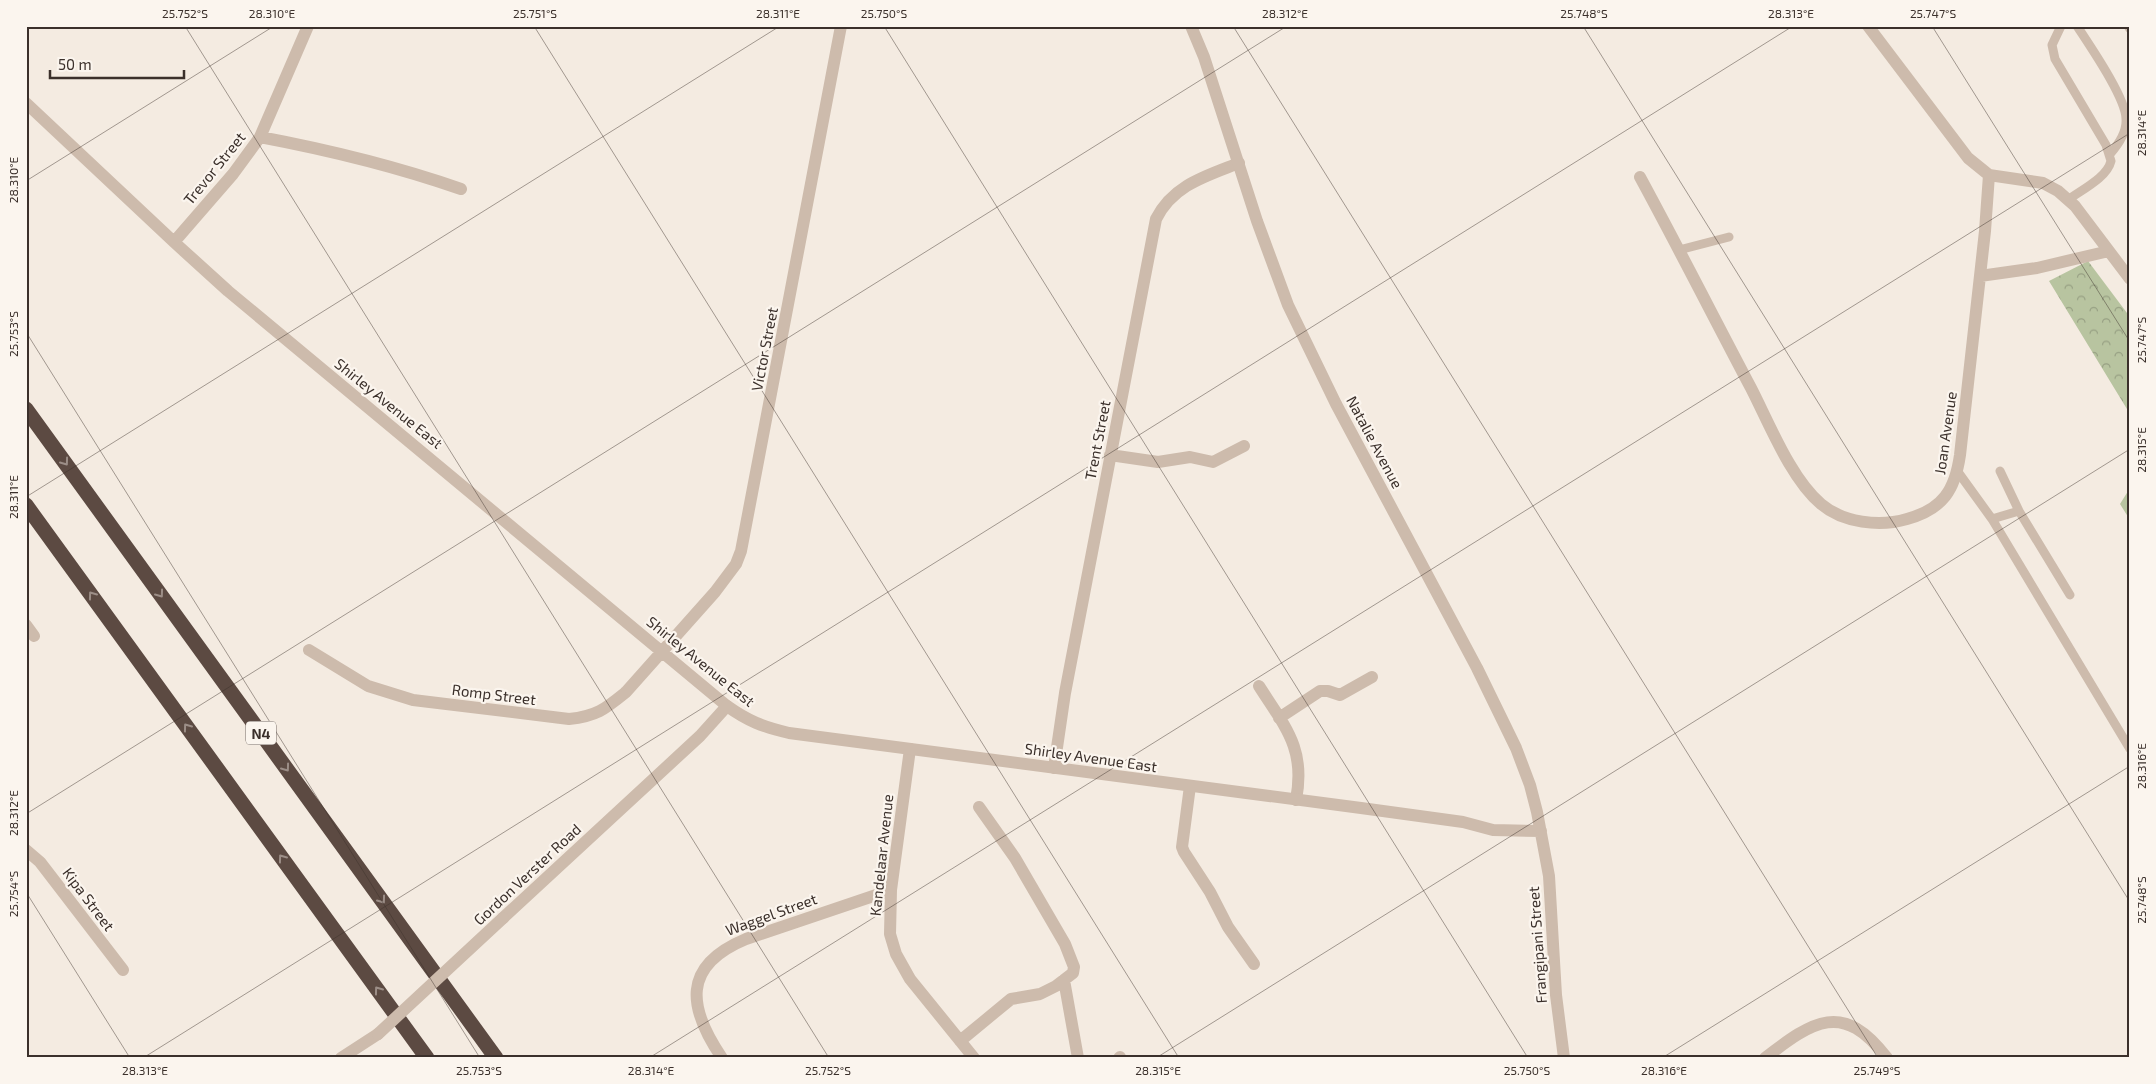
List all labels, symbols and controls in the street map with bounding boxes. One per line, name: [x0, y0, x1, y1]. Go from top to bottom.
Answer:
text: 25.752°S: [162, 6, 208, 20]
text: 28.310°E: [249, 6, 296, 20]
text: 25.751°S: [513, 6, 557, 20]
text: 28.311°E: [756, 6, 800, 20]
text: 25.750°S: [861, 6, 907, 20]
text: 28.312°E: [1262, 6, 1308, 20]
text: 25.748°S: [1560, 6, 1608, 20]
text: 28.313°E: [1768, 6, 1814, 20]
text: 25.747°S: [1910, 6, 1956, 20]
scale bar: [50, 48, 184, 80]
text: 50 m: [58, 55, 92, 73]
text: 28.314°E: [2134, 109, 2148, 156]
street label: Trevor Street: [179, 128, 249, 208]
text: 28.310°E: [6, 156, 20, 203]
street label: Victor Street: [747, 305, 781, 393]
text: 25.753°S: [6, 311, 20, 357]
text: 25.747°S: [2134, 317, 2148, 363]
street label: Shirley Avenue East: [331, 354, 447, 452]
street label: Joan Avenue: [1930, 390, 1960, 476]
street label: Natalie Avenue: [1343, 393, 1407, 491]
street label: Trent Street: [1080, 398, 1114, 481]
text: 28.315°E: [2134, 427, 2148, 473]
one-way arrow: [59, 456, 68, 466]
text: 28.311°E: [6, 475, 20, 519]
one-way arrow: [155, 588, 163, 597]
one-way arrow: [89, 591, 98, 601]
street label: Shirley Avenue East: [643, 612, 759, 710]
street label: Romp Street: [451, 680, 537, 708]
road number: N4: [246, 721, 276, 744]
one-way arrow: [184, 723, 193, 733]
street label: Shirley Avenue East: [1024, 739, 1159, 775]
text: 28.316°E: [2134, 743, 2148, 789]
one-way arrow: [281, 762, 289, 771]
text: 28.312°E: [6, 790, 20, 836]
street label: Kandelaar Avenue: [866, 793, 896, 917]
street label: Gordon Verster Road: [470, 820, 584, 928]
one-way arrow: [280, 855, 288, 864]
street label: Kipa Street: [59, 864, 119, 934]
text: 25.754°S: [6, 870, 20, 917]
text: 25.748°S: [2134, 876, 2148, 924]
street label: Frangipani Street: [1524, 886, 1550, 1004]
street label: Waggel Street: [723, 889, 819, 939]
one-way arrow: [376, 894, 385, 904]
one-way arrow: [375, 986, 384, 996]
text: 28.313°E: [122, 1063, 168, 1077]
text: 25.753°S: [456, 1063, 502, 1077]
text: 28.314°E: [628, 1063, 675, 1077]
text: 25.752°S: [805, 1063, 851, 1077]
text: 28.315°E: [1135, 1063, 1181, 1077]
text: 25.750°S: [1504, 1063, 1550, 1077]
text: 28.316°E: [1641, 1063, 1687, 1077]
text: 25.749°S: [1854, 1063, 1901, 1077]

